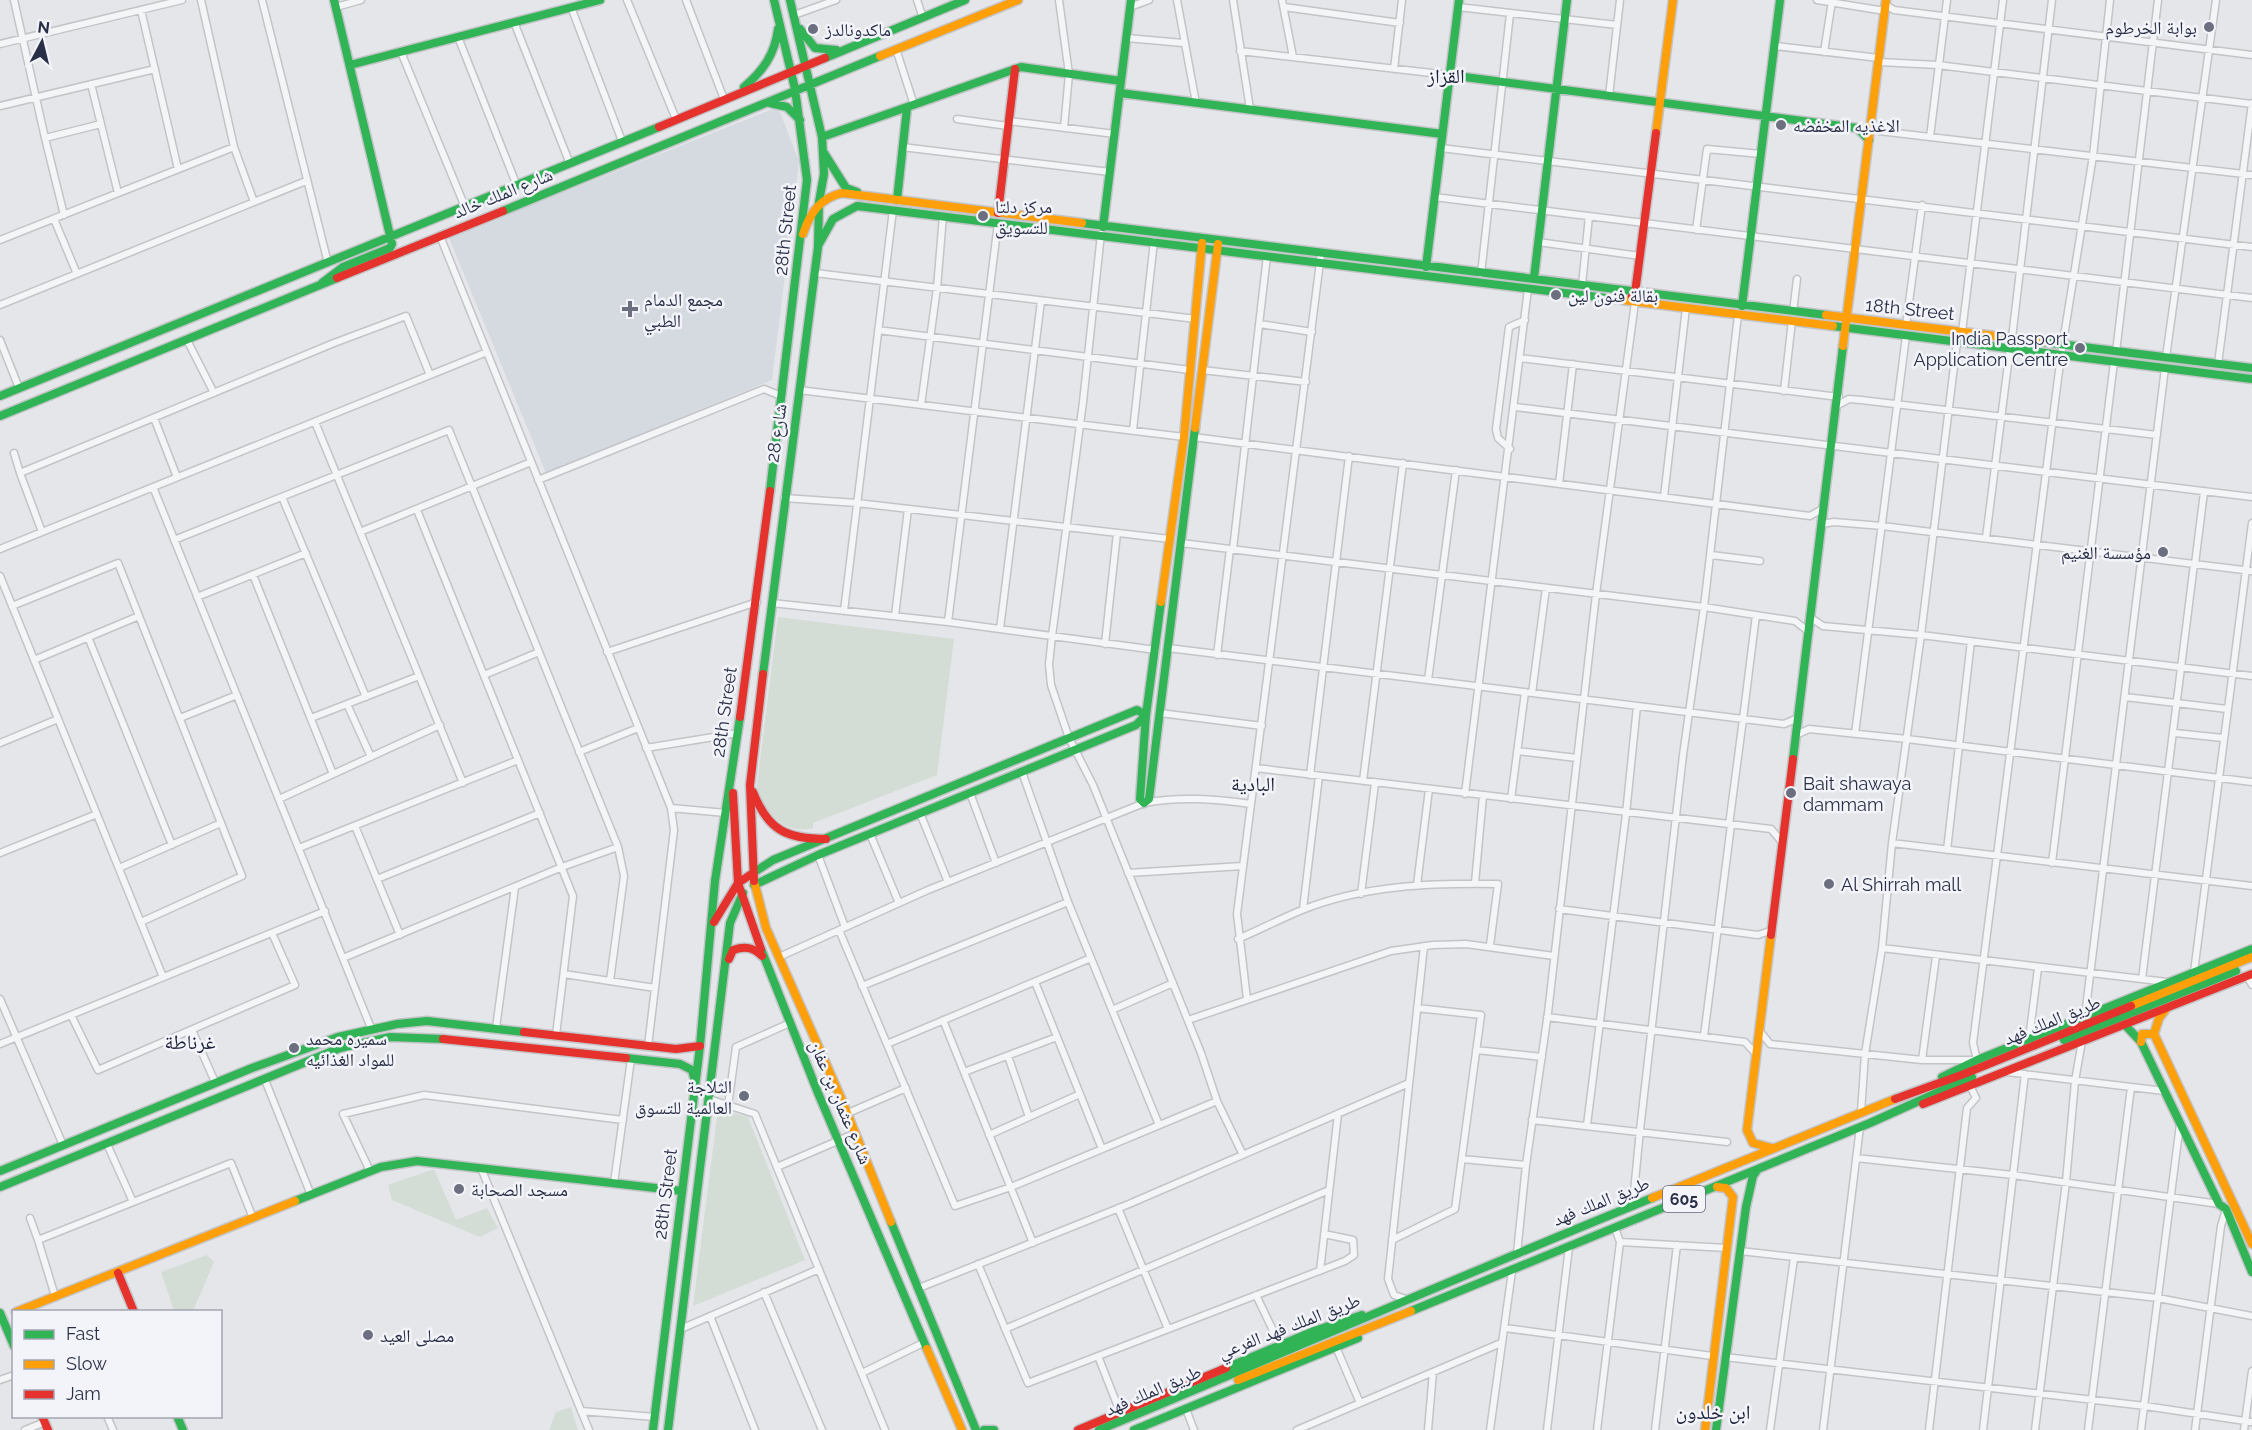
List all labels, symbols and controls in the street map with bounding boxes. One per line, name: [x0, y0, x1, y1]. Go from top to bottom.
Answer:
north arrow: [12, 12, 72, 72]
text: N: [37, 17, 51, 38]
place label: بوابة الخرطوم: [2105, 17, 2197, 40]
place label: ماكدونالدز: [824, 19, 891, 40]
marker: بوابة الخرطوم: [2202, 20, 2216, 34]
marker: ماكدونالدز: [806, 22, 820, 36]
district label: القزاز: [1426, 64, 1465, 88]
place label: الاغذيه المخفضه: [1793, 115, 1900, 136]
marker: الاغذيه المخفضه: [1774, 118, 1788, 132]
street label: شارع الملك خالد: [450, 164, 556, 223]
street label: 28th Street: [770, 184, 800, 276]
place label: مركز دلتا للتسويق: [995, 196, 1052, 239]
marker: مركز دلتا للتسويق: [976, 209, 990, 223]
place label: بقالة فنون لين: [1568, 285, 1658, 307]
marker: بقالة فنون لين: [1549, 288, 1563, 302]
place label: مجمع الدمام الطبي: [644, 289, 723, 335]
street label: 18th Street: [1864, 294, 1956, 324]
marker: مجمع الدمام الطبي: [621, 300, 639, 318]
place label: India Passport Application Centre: [1913, 328, 2068, 370]
marker: India Passport Application Centre: [2073, 341, 2087, 355]
street label: شارع 28: [762, 402, 791, 464]
place label: مؤسسة الغنيم: [2061, 542, 2151, 565]
marker: مؤسسة الغنيم: [2156, 545, 2170, 559]
street label: 28th Street: [707, 665, 741, 759]
district label: البادية: [1231, 772, 1275, 796]
place label: Bait shawaya dammam: [1803, 773, 1911, 815]
marker: Bait shawaya dammam: [1784, 786, 1798, 800]
place label: Al Shirrah mall: [1841, 874, 1961, 895]
marker: Al Shirrah mall: [1822, 877, 1836, 891]
street label: طريق الملك فهد: [2001, 991, 2104, 1050]
place label: سميره محمد للمواد الغذائيه: [306, 1028, 394, 1070]
district label: غرناطة: [165, 1030, 215, 1054]
street label: شارع عثمان بن عفان: [804, 1037, 877, 1168]
marker: سميره محمد للمواد الغذائيه: [287, 1041, 301, 1055]
place label: الثلاجة العالمية للتسوق: [635, 1076, 732, 1119]
marker: الثلاجة العالمية للتسوق: [737, 1089, 751, 1103]
street label: 28th Street: [649, 1148, 681, 1240]
street label: طريق الملك فهد: [1550, 1172, 1653, 1231]
place label: مسجد الصحابة: [471, 1179, 568, 1200]
marker: مسجد الصحابة: [452, 1182, 466, 1196]
road number: 605: [1663, 1186, 1705, 1212]
street label: طريق الملك فهد الفرعي: [1215, 1289, 1365, 1367]
legend: [12, 1310, 222, 1418]
text: Fast: [66, 1323, 100, 1344]
place label: مصلى العيد: [380, 1325, 454, 1347]
marker: مصلى العيد: [361, 1328, 375, 1342]
text: Slow: [66, 1353, 107, 1374]
street label: طريق الملك فهد: [1102, 1360, 1205, 1421]
text: Jam: [66, 1383, 101, 1404]
district label: ابن خلدون: [1675, 1400, 1751, 1424]

